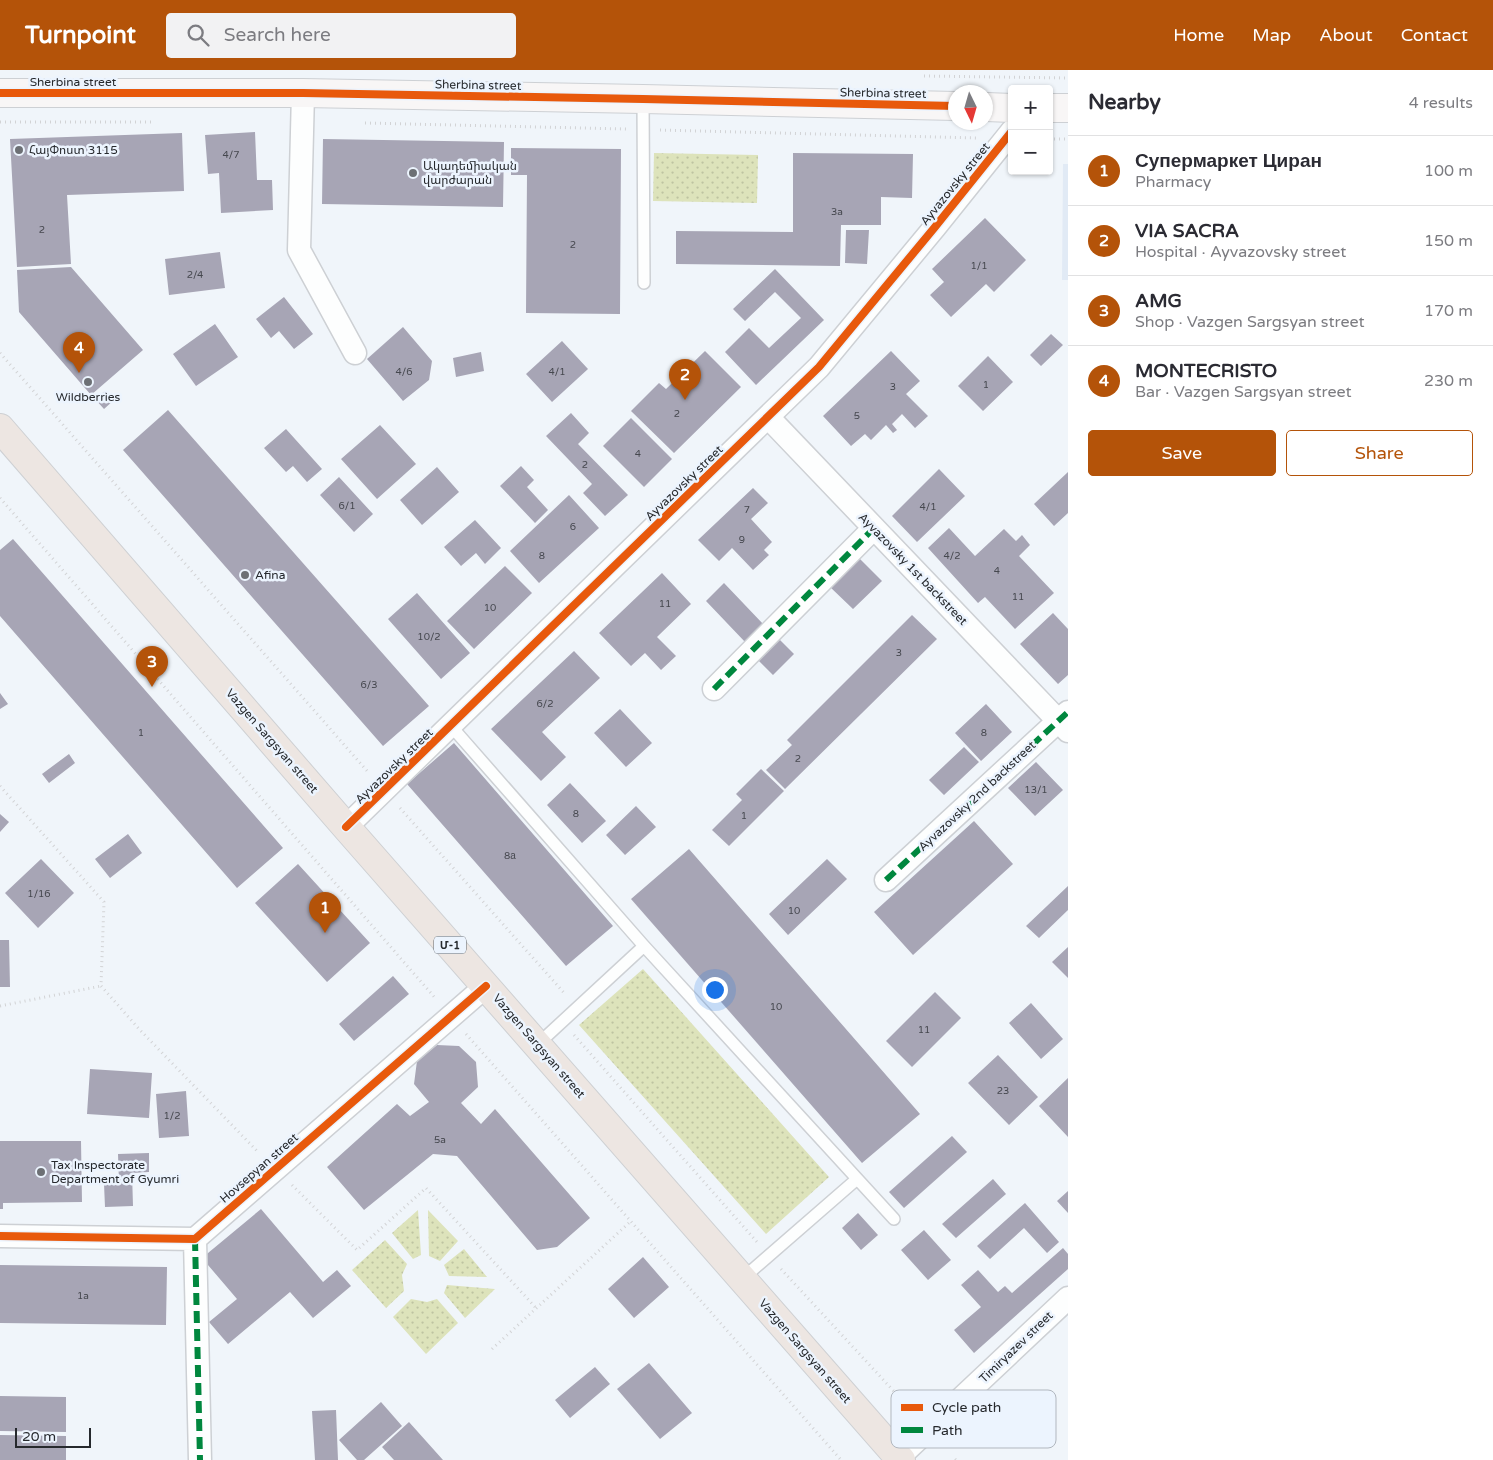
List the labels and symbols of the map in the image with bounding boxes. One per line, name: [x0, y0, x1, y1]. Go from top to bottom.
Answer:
street label: Sherbina street: [30, 75, 117, 89]
street label: Sherbina street: [435, 77, 522, 93]
street label: Sherbina street: [840, 85, 927, 101]
north arrow: [948, 85, 993, 130]
street label: Ayvazovsky street: [917, 140, 993, 228]
place label: ՀայՓոստ 3115: [29, 143, 118, 157]
marker: ՀայՓոստ 3115: [13, 144, 25, 156]
house number: 4/7: [222, 149, 240, 161]
place label: Ակադեմիական վարժարան: [423, 159, 517, 187]
marker: Ակադեմիական վարժարան: [407, 167, 419, 179]
house number: 3a: [831, 206, 843, 218]
house number: 2: [39, 224, 45, 236]
house number: 2: [570, 239, 576, 251]
house number: 1/1: [971, 260, 988, 272]
house number: 2/4: [187, 269, 203, 281]
pin: 4: [63, 332, 95, 373]
pin: 2: [669, 359, 701, 400]
house number: 4/6: [396, 366, 413, 378]
house number: 4/1: [549, 366, 566, 378]
marker: Wildberries: [82, 376, 94, 388]
house number: 1: [983, 379, 989, 391]
house number: 3: [890, 381, 896, 393]
place label: Wildberries: [56, 390, 121, 404]
house number: 2: [674, 408, 680, 420]
house number: 5: [854, 410, 860, 422]
street label: Ayvazovsky street: [642, 442, 726, 524]
house number: 4: [635, 448, 641, 460]
house number: 2: [582, 459, 588, 471]
house number: 6/1: [339, 500, 356, 512]
house number: 4/1: [920, 501, 937, 513]
house number: 7: [744, 504, 750, 516]
street label: Ayvazovsky 1st backstreet: [856, 510, 971, 628]
house number: 6: [570, 521, 576, 533]
house number: 9: [739, 534, 745, 546]
house number: 8: [539, 550, 545, 562]
house number: 4/2: [944, 550, 961, 562]
house number: 4: [994, 565, 1000, 577]
place label: Afina: [255, 568, 285, 582]
marker: Afina: [239, 569, 251, 581]
house number: 11: [1012, 591, 1024, 603]
house number: 11: [659, 598, 671, 610]
house number: 10: [484, 602, 496, 614]
house number: 10/2: [417, 631, 441, 643]
pin: 3: [136, 646, 168, 687]
house number: 3: [896, 647, 902, 659]
house number: 6/3: [361, 679, 378, 691]
street label: Vazgen Sargsyan street: [223, 686, 321, 796]
house number: 6/2: [537, 698, 554, 710]
street label: Ayvazovsky street: [352, 725, 436, 807]
house number: 1: [138, 727, 144, 739]
house number: 8: [981, 727, 987, 739]
street label: Ayvazovsky 2nd backstreet: [916, 738, 1039, 854]
house number: 2: [795, 753, 801, 765]
house number: 13/1: [1024, 784, 1048, 796]
house number: 8: [573, 808, 579, 820]
house number: 1: [741, 810, 747, 822]
house number: 8а: [504, 850, 516, 862]
house number: 1/16: [27, 888, 51, 900]
pin: 1: [309, 892, 341, 933]
house number: 10: [788, 905, 800, 917]
road number: Մ-1: [434, 936, 466, 954]
your location: [702, 977, 728, 1003]
street label: Vazgen Sargsyan street: [490, 991, 588, 1101]
house number: 10: [770, 1001, 782, 1013]
house number: 11: [918, 1024, 930, 1036]
house number: 23: [997, 1085, 1009, 1097]
house number: 1/2: [164, 1110, 181, 1122]
street label: Hovsepyan street: [217, 1130, 301, 1206]
house number: 5a: [434, 1134, 446, 1146]
place label: Tax Inspectorate Department of Gyumri: [51, 1158, 179, 1186]
marker: Tax Inspectorate Department of Gyumri: [35, 1166, 47, 1178]
house number: 1a: [77, 1290, 89, 1302]
street label: Vazgen Sargsyan street: [756, 1296, 854, 1406]
street label: Timiryazev street: [976, 1308, 1056, 1386]
legend: [891, 1390, 1056, 1448]
text: Cycle path: [932, 1399, 1001, 1416]
text: Path: [932, 1422, 963, 1439]
scale bar: [15, 1425, 91, 1448]

